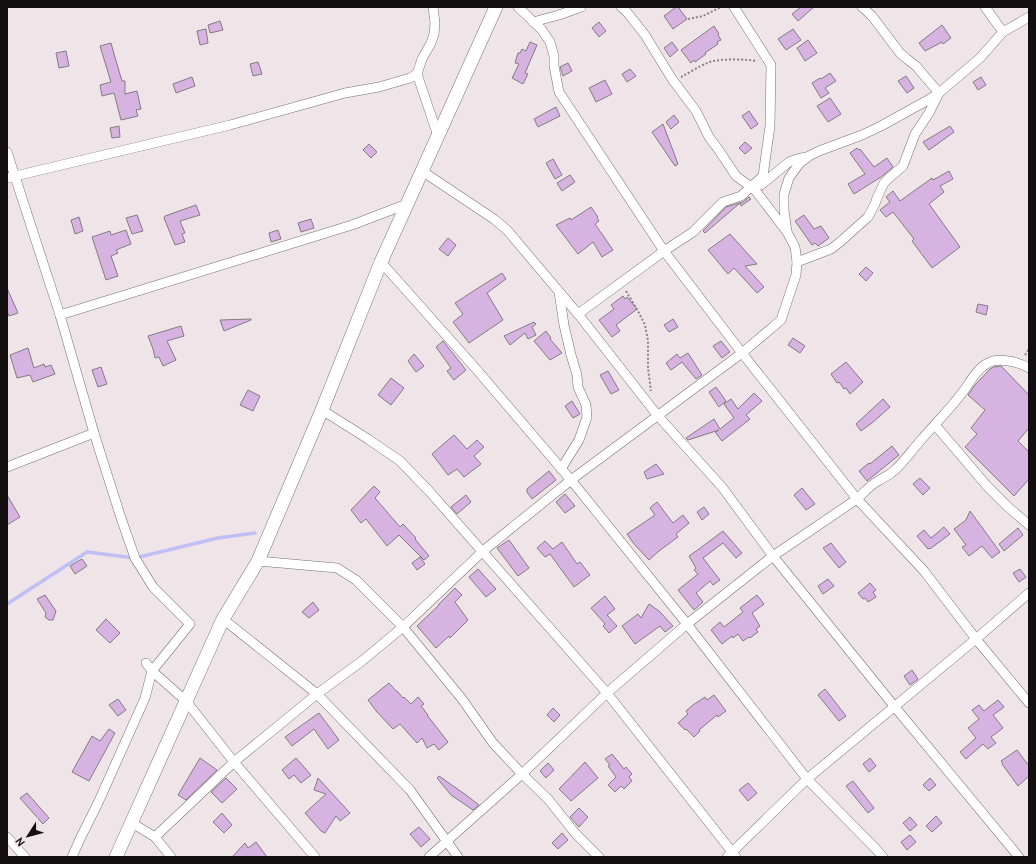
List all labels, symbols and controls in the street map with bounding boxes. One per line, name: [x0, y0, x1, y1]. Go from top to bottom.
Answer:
north arrow: [8, 816, 48, 856]
text: N: [12, 835, 28, 849]

